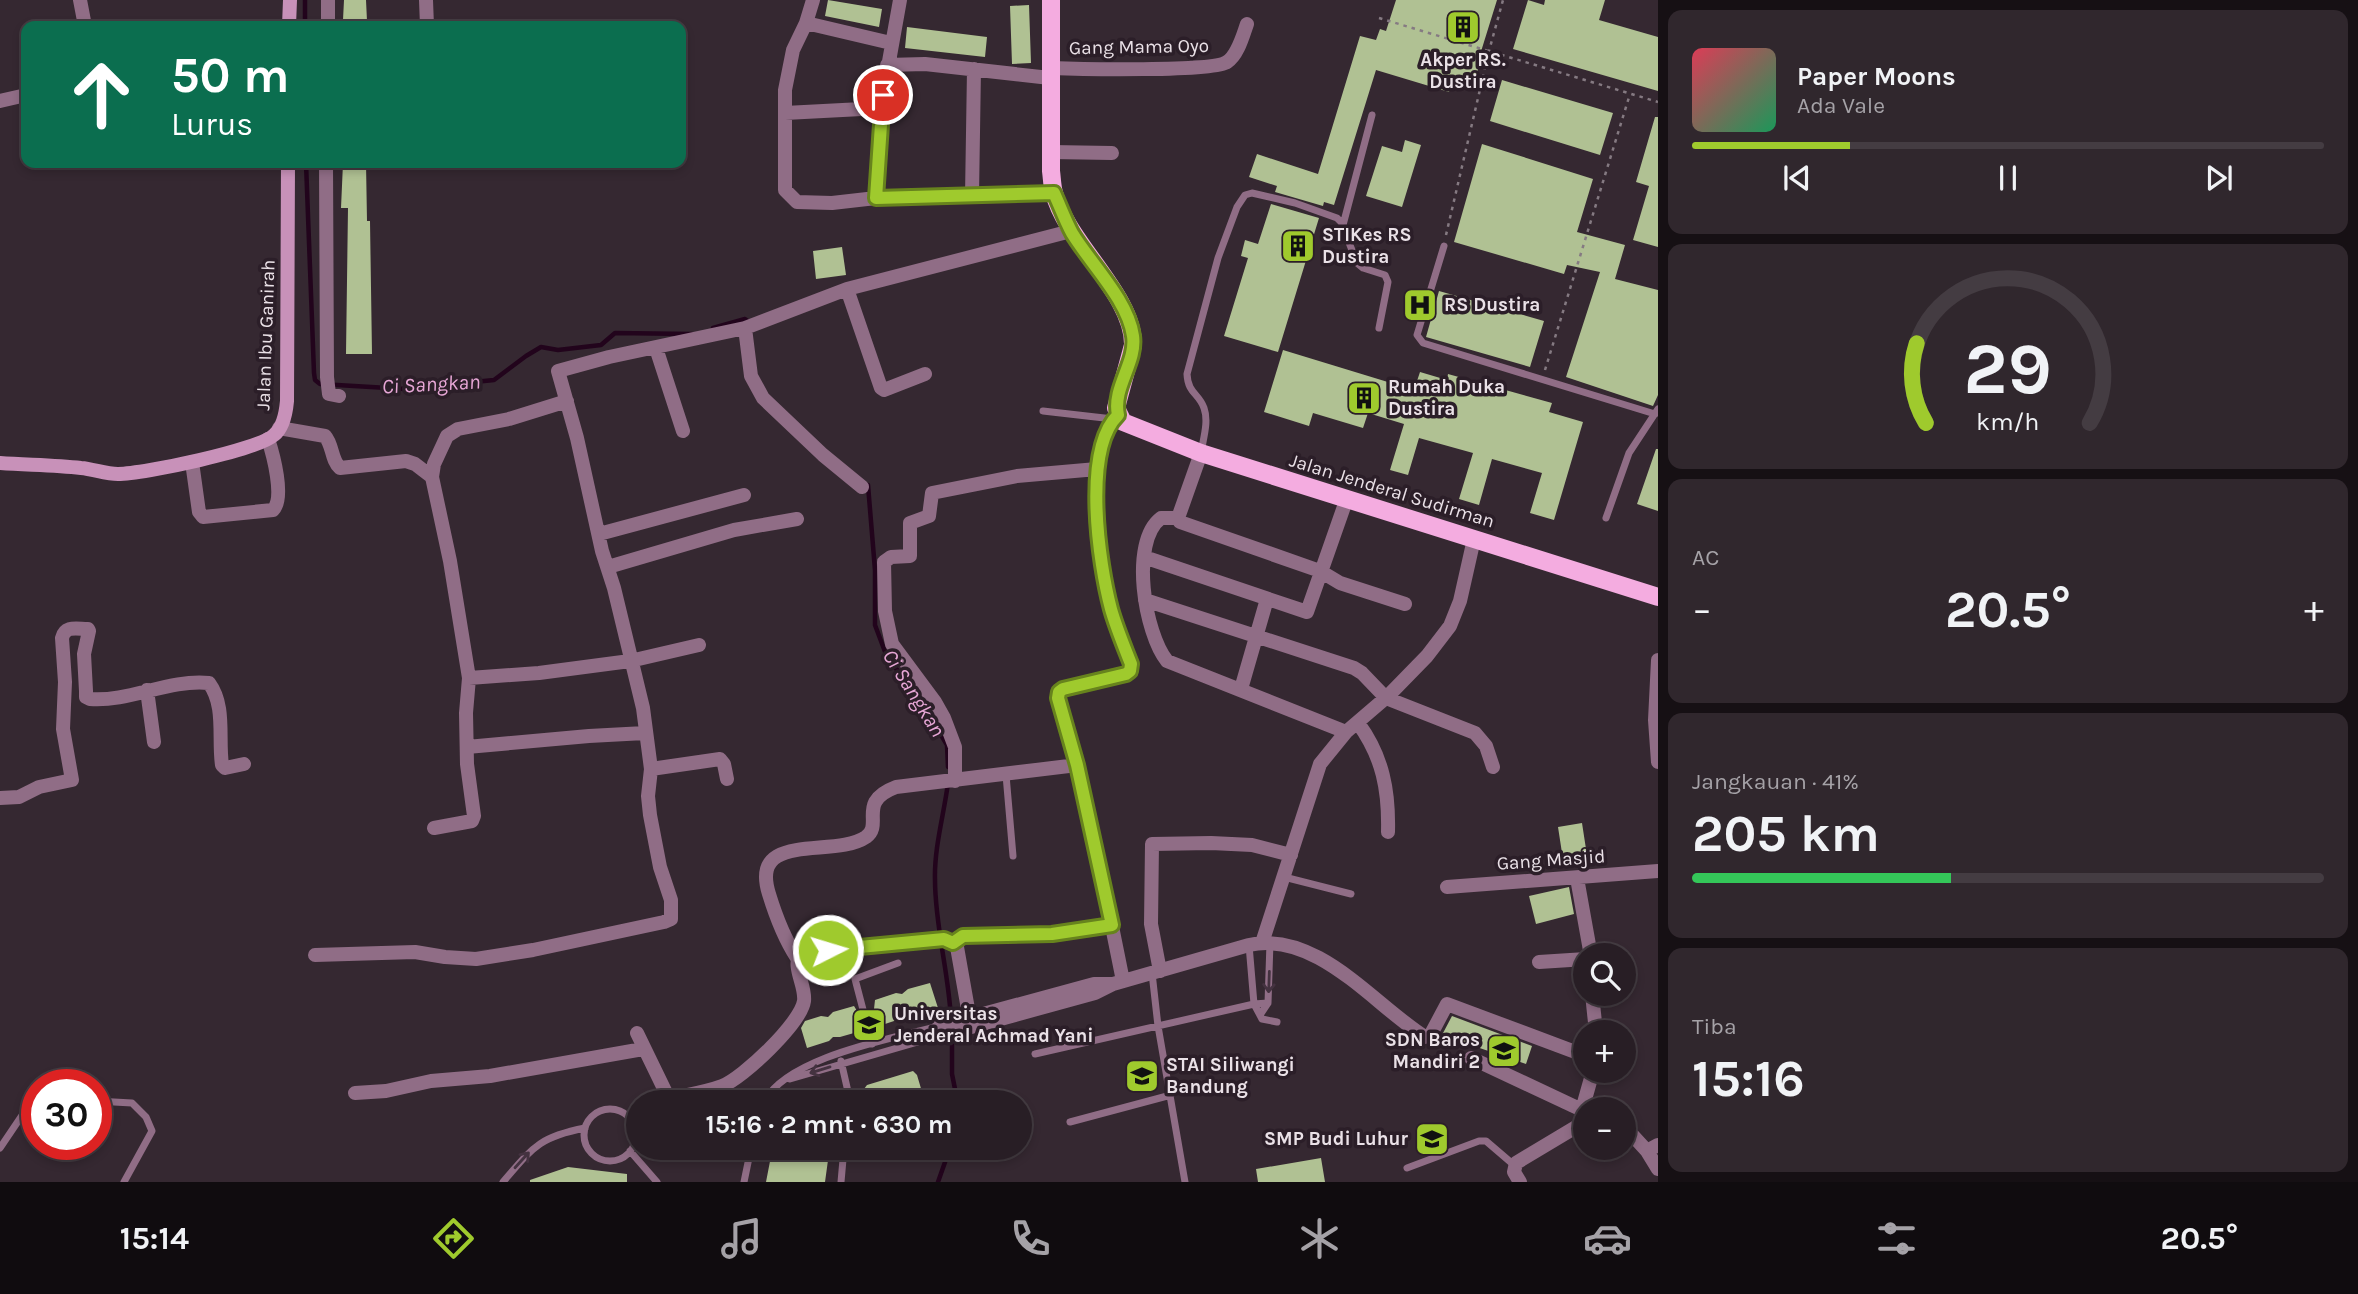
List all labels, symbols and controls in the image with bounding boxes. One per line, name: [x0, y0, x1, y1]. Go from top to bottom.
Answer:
building icon: Akper RS. Dustira: [1444, 8, 1482, 46]
street label: Gang Mama Oyo: [1069, 35, 1209, 59]
text: 50 m: [171, 47, 289, 104]
icon: ahead: [56, 49, 147, 140]
place label: Akper RS. Dustira: [1420, 49, 1506, 93]
text: Paper Moons: [1797, 61, 1956, 92]
pin: [853, 65, 913, 125]
icon: arrive: [864, 76, 902, 114]
text: Ada Vale: [1797, 92, 1885, 119]
text: Lurus: [171, 106, 253, 143]
icon: previous: [1778, 159, 1816, 197]
icon: pause: [1989, 159, 2027, 197]
icon: next: [2200, 159, 2238, 197]
place label: STIKes RS Dustira: [1322, 224, 1412, 268]
building icon: STIKes RS Dustira: [1279, 227, 1317, 265]
street label: Jalan Ibu Ganirah: [252, 259, 280, 411]
hospital icon: RS Dustira: [1401, 286, 1439, 324]
place label: RS Dustira: [1444, 294, 1540, 316]
text: 29: [1964, 326, 2052, 411]
water label: Ci Sangkan: [381, 369, 481, 399]
place label: Rumah Duka Dustira: [1388, 376, 1505, 420]
building icon: Rumah Duka Dustira: [1345, 379, 1383, 417]
text: km/h: [1976, 406, 2040, 435]
street label: Jalan Jenderal Sudirman: [1287, 449, 1497, 533]
text: AC: [1692, 544, 1719, 571]
text: 20.5°: [1945, 579, 2071, 640]
text: −: [1692, 587, 1712, 632]
text: +: [2304, 587, 2324, 632]
water label: Ci Sangkan: [878, 645, 950, 741]
text: Jangkauan · 41%: [1692, 768, 1859, 795]
text: 205 km: [1692, 803, 1880, 864]
street label: Gang Masjid: [1496, 845, 1606, 875]
position arrow: [791, 913, 865, 987]
map controls: [1573, 943, 1636, 1160]
button: search: [1573, 943, 1636, 1006]
one-way arrow: [1262, 970, 1275, 993]
place label: Universitas Jenderal Achmad Yani: [894, 1003, 1094, 1047]
school or university icon: Universitas Jenderal Achmad Yani: [850, 1006, 888, 1044]
text: Tiba: [1692, 1013, 1737, 1040]
button: +: [1573, 1020, 1636, 1083]
place label: SDN Baros Mandiri 2: [1385, 1029, 1480, 1073]
school or university icon: SDN Baros Mandiri 2: [1485, 1032, 1523, 1070]
text: 15:16: [1692, 1048, 1805, 1109]
place label: STAI Siliwangi Bandung: [1166, 1054, 1295, 1098]
school or university icon: STAI Siliwangi Bandung: [1123, 1057, 1161, 1095]
one-way arrow: [810, 1065, 832, 1078]
speed limit sign: 30: [21, 1069, 112, 1160]
button: −: [1573, 1097, 1636, 1160]
text: 15:16 · 2 mnt · 630 m: [705, 1109, 953, 1140]
school or university icon: SMP Budi Luhur: [1413, 1120, 1451, 1158]
place label: SMP Budi Luhur: [1264, 1128, 1409, 1150]
one-way arrow: [514, 1151, 530, 1169]
icon: directions: [429, 1214, 478, 1263]
icon: music: [717, 1214, 766, 1263]
icon: phone: [1006, 1214, 1055, 1263]
icon: climate: [1295, 1214, 1344, 1263]
icon: car: [1583, 1214, 1632, 1263]
icon: filters: [1872, 1214, 1921, 1263]
text: 15:14: [120, 1220, 189, 1257]
text: 20.5°: [2161, 1220, 2238, 1257]

